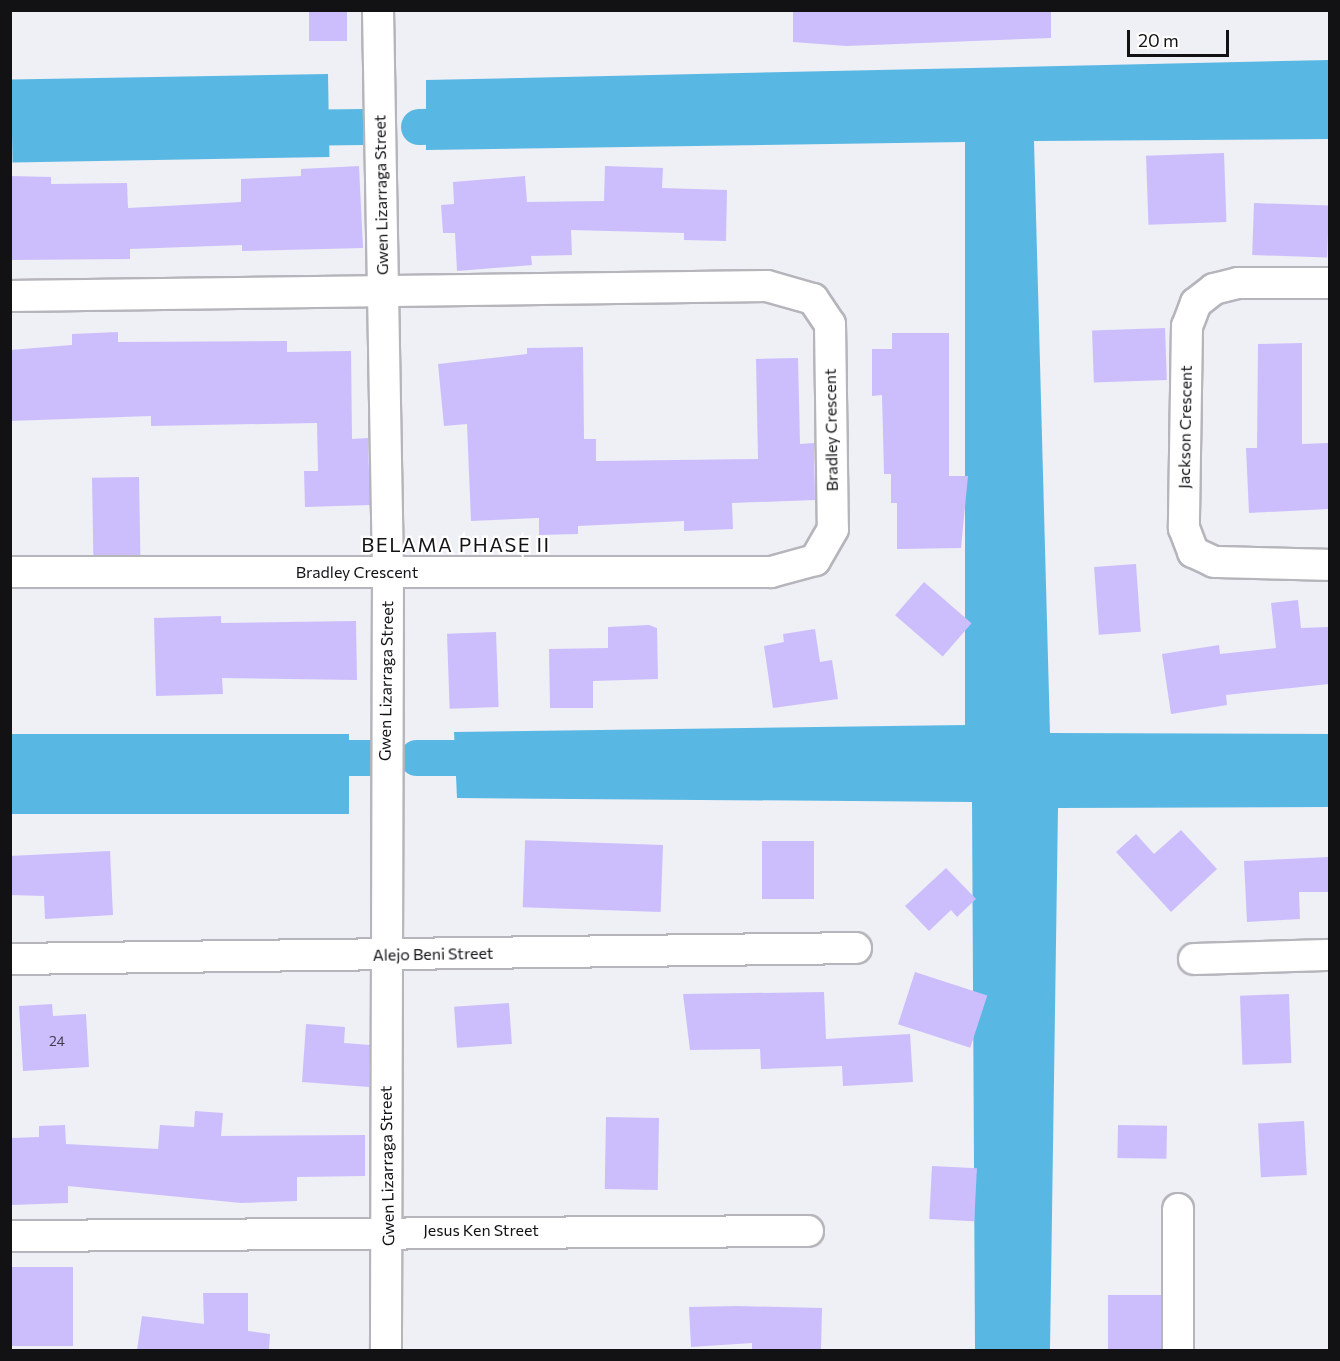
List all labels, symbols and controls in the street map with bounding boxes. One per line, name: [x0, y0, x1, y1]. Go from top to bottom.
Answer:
scale bar: [1130, 18, 1232, 56]
text: 20 m: [1138, 29, 1179, 51]
street label: Gwen Lizarraga Street: [370, 115, 392, 275]
street label: Jackson Crescent: [1174, 365, 1196, 489]
street label: Bradley Crescent: [820, 368, 842, 492]
district label: BELAMA PHASE II: [361, 532, 551, 556]
street label: Bradley Crescent: [296, 562, 418, 582]
street label: Gwen Lizarraga Street: [375, 601, 397, 761]
street label: Alejo Beni Street: [373, 943, 493, 965]
house number: 24: [49, 1033, 65, 1049]
street label: Gwen Lizarraga Street: [376, 1086, 398, 1246]
street label: Jesus Ken Street: [423, 1220, 539, 1240]

